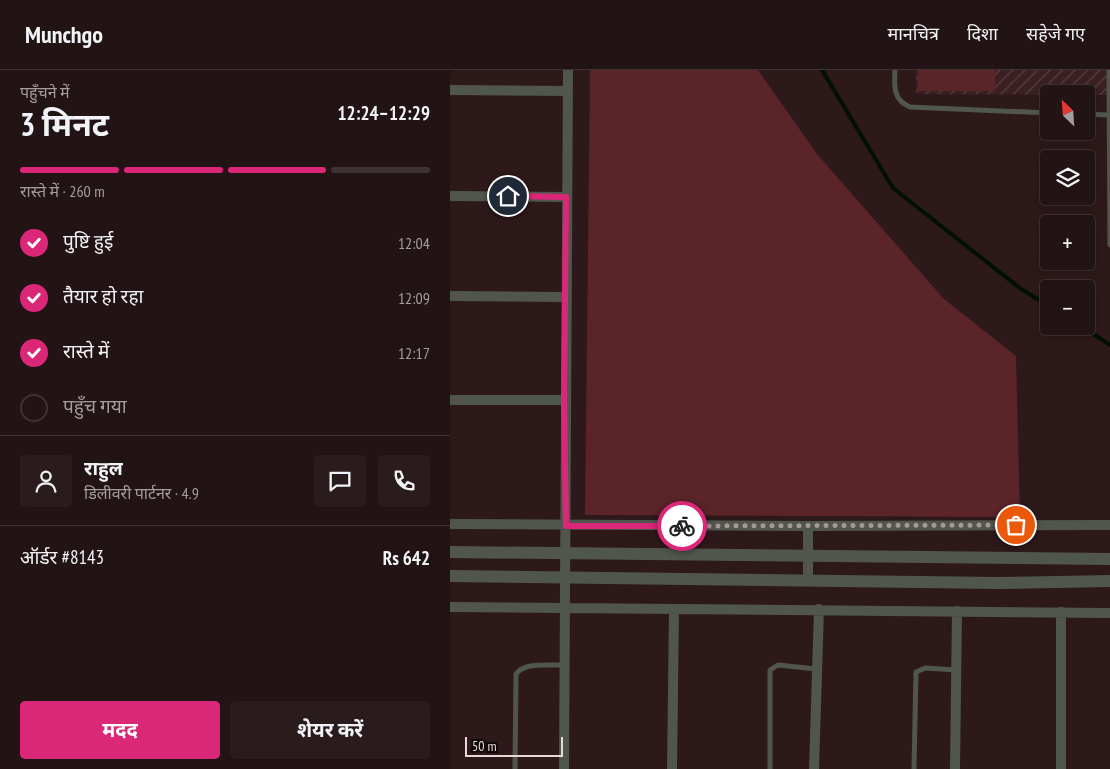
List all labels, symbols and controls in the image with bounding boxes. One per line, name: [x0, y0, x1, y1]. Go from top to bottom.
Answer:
text: Munchgo: [25, 19, 103, 50]
text: मानचित्र: [887, 22, 939, 45]
text: दिशा: [967, 22, 998, 45]
text: सहेजे गए: [1026, 22, 1085, 45]
text: पहुँचने में: [20, 82, 70, 102]
north arrow: [1040, 85, 1095, 140]
map controls: [1040, 85, 1095, 335]
text: 12:24–12:29: [337, 101, 430, 125]
text: 3 मिनट: [20, 103, 109, 145]
button: layers: [1040, 150, 1095, 205]
pin: [487, 175, 529, 217]
text: रास्ते में · 260 m: [20, 181, 105, 201]
icon: home: [494, 182, 522, 210]
button: +: [1040, 215, 1095, 270]
icon: check: [20, 229, 48, 257]
text: पुष्टि हुई: [63, 229, 113, 253]
text: 12:04: [398, 233, 430, 253]
button: −: [1040, 280, 1095, 335]
icon: check: [20, 284, 48, 312]
text: तैयार हो रहा: [63, 284, 143, 308]
text: 12:09: [398, 288, 430, 308]
icon: check: [20, 339, 48, 367]
text: रास्ते में: [63, 339, 109, 363]
text: 12:17: [398, 343, 430, 363]
text: पहुँच गया: [63, 394, 127, 418]
button: person: [20, 455, 72, 507]
button: chat: [314, 455, 366, 507]
button: phone: [378, 455, 430, 507]
text: राहुल: [84, 456, 123, 480]
text: डिलीवरी पार्टनर · 4.9: [84, 483, 199, 503]
courier: [657, 501, 707, 551]
pin: [995, 504, 1037, 546]
icon: bag: [1002, 511, 1030, 539]
icon: bike: [668, 512, 696, 540]
text: ऑर्डर #8143: [20, 545, 104, 569]
text: Rs 642: [383, 546, 430, 570]
button: मदद: [20, 701, 220, 759]
button: शेयर करें: [230, 701, 430, 759]
scale bar: [465, 734, 562, 757]
text: 50 m: [472, 737, 497, 755]

